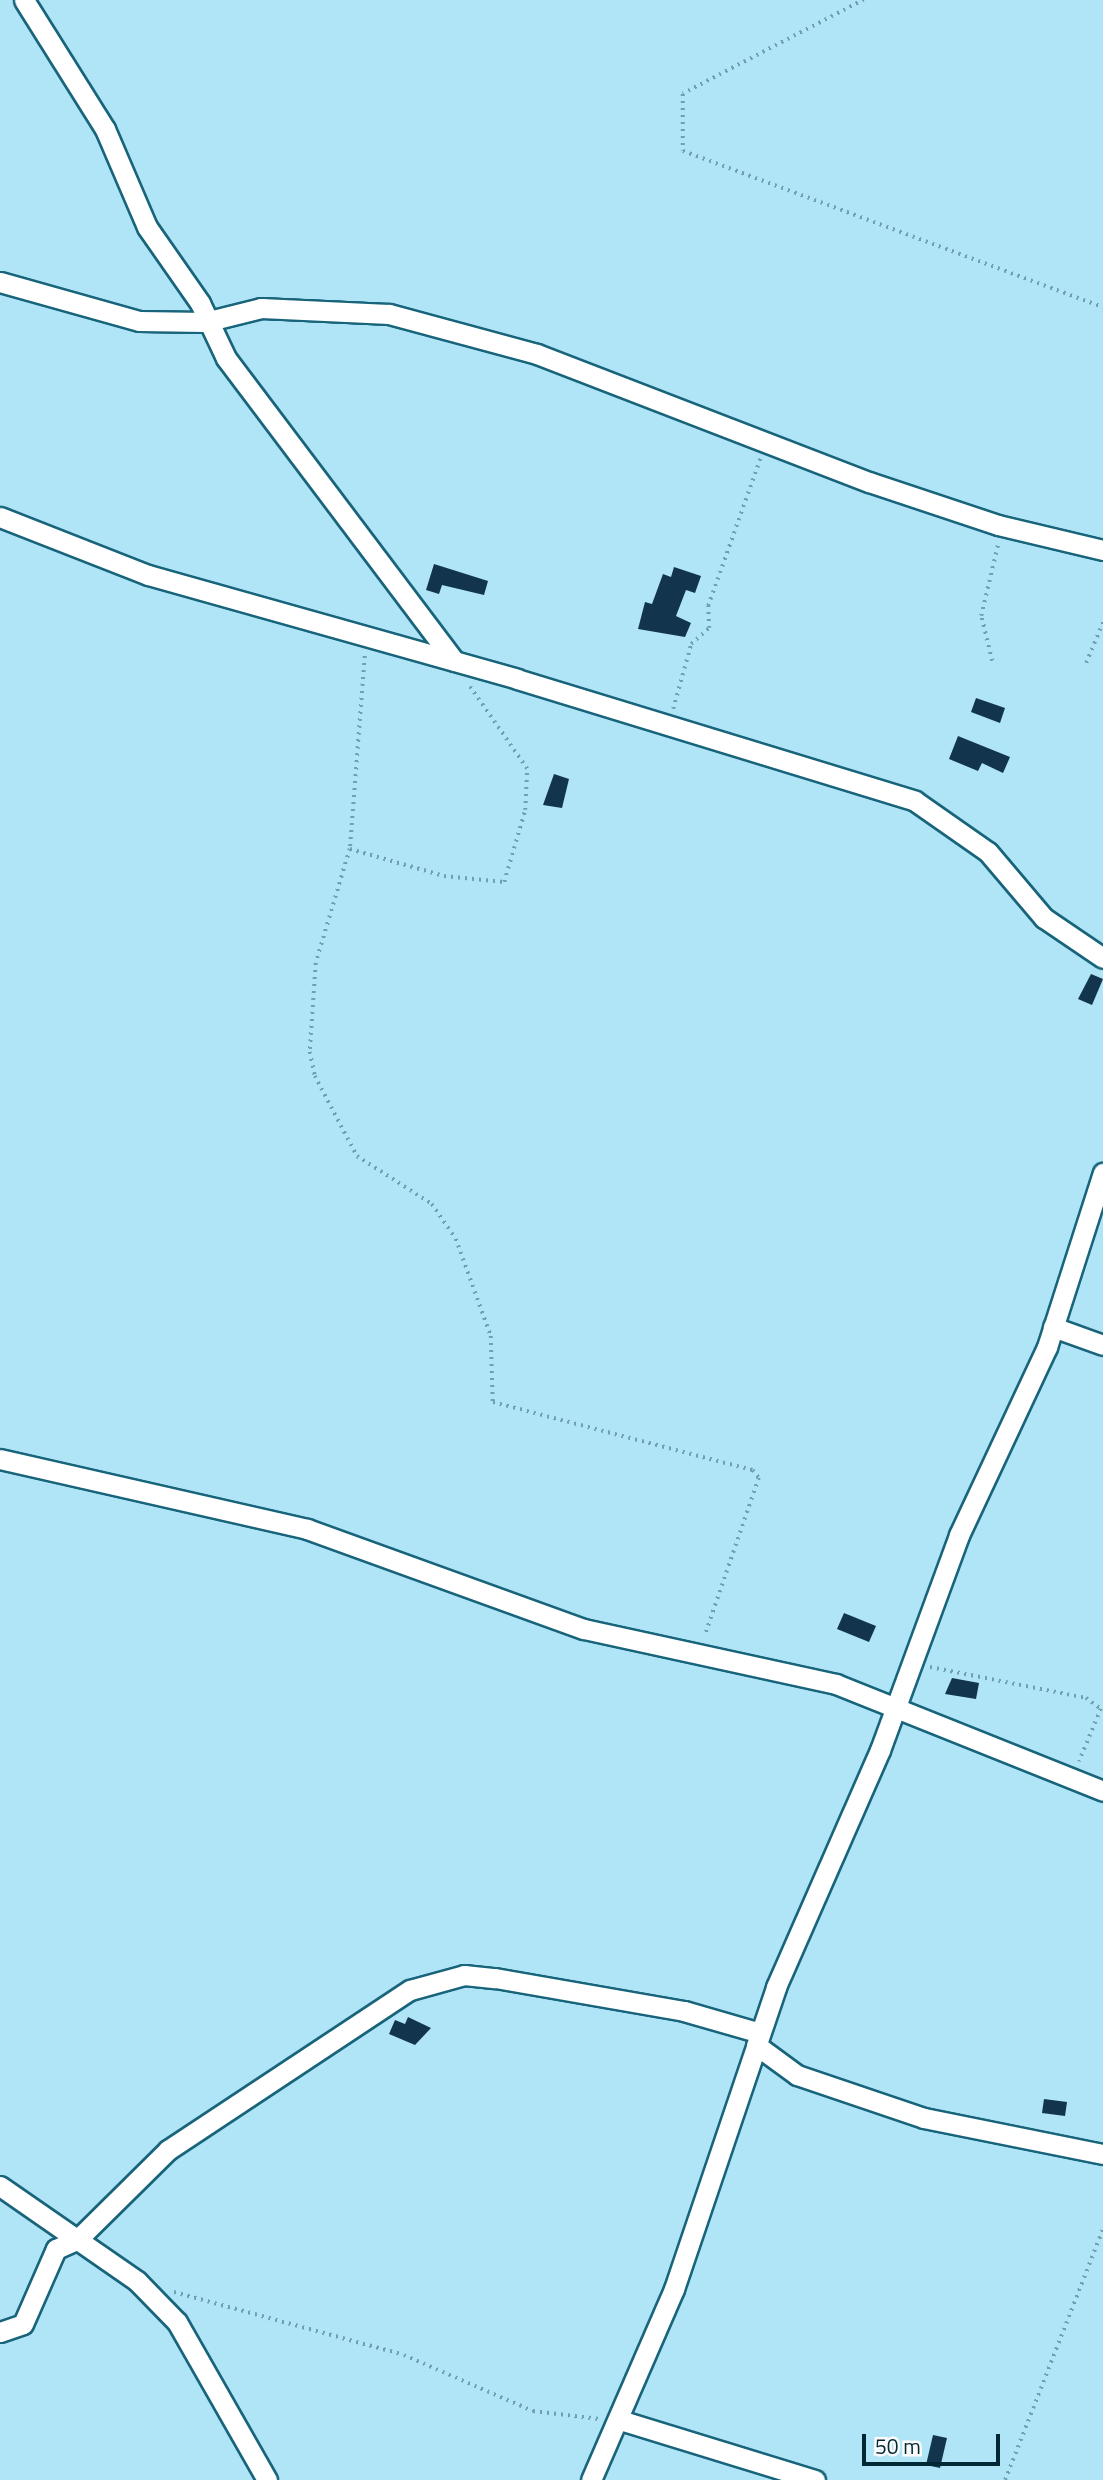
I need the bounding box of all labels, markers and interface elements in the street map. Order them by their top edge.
scale bar [865,2420,1003,2464]
text: 50 m [875,2430,921,2462]

